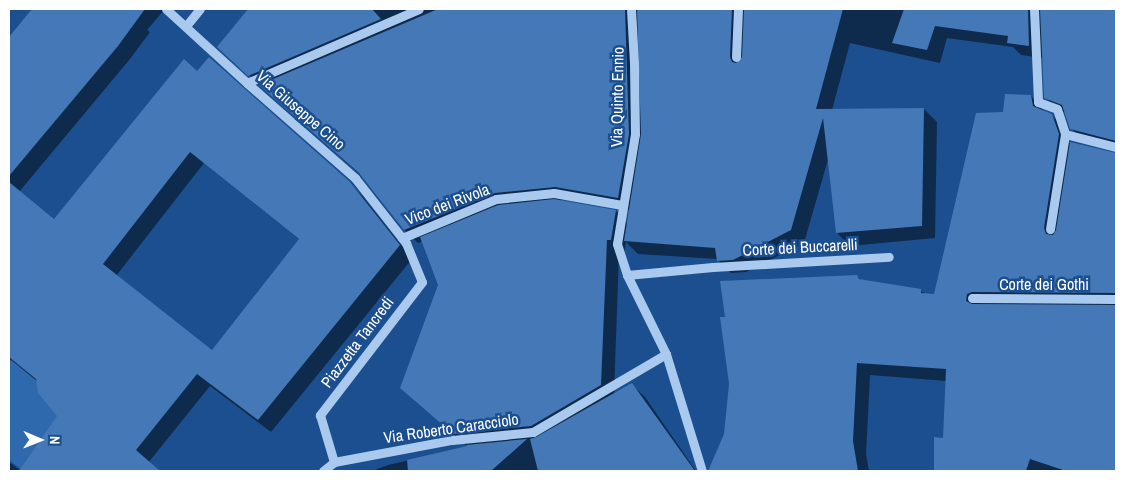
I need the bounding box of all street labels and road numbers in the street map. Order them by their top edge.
street label: Via Quinto Ennio [607,47,627,147]
street label: Via Giuseppe Cino [253,66,349,154]
street label: Vico dei Rivola [402,179,492,229]
street label: Corte dei Buccarelli [742,234,858,260]
street label: Corte dei Gothi [999,274,1089,294]
street label: Piazzetta Tancredi [317,293,397,391]
street label: Via Roberto Caracciolo [382,409,520,447]

